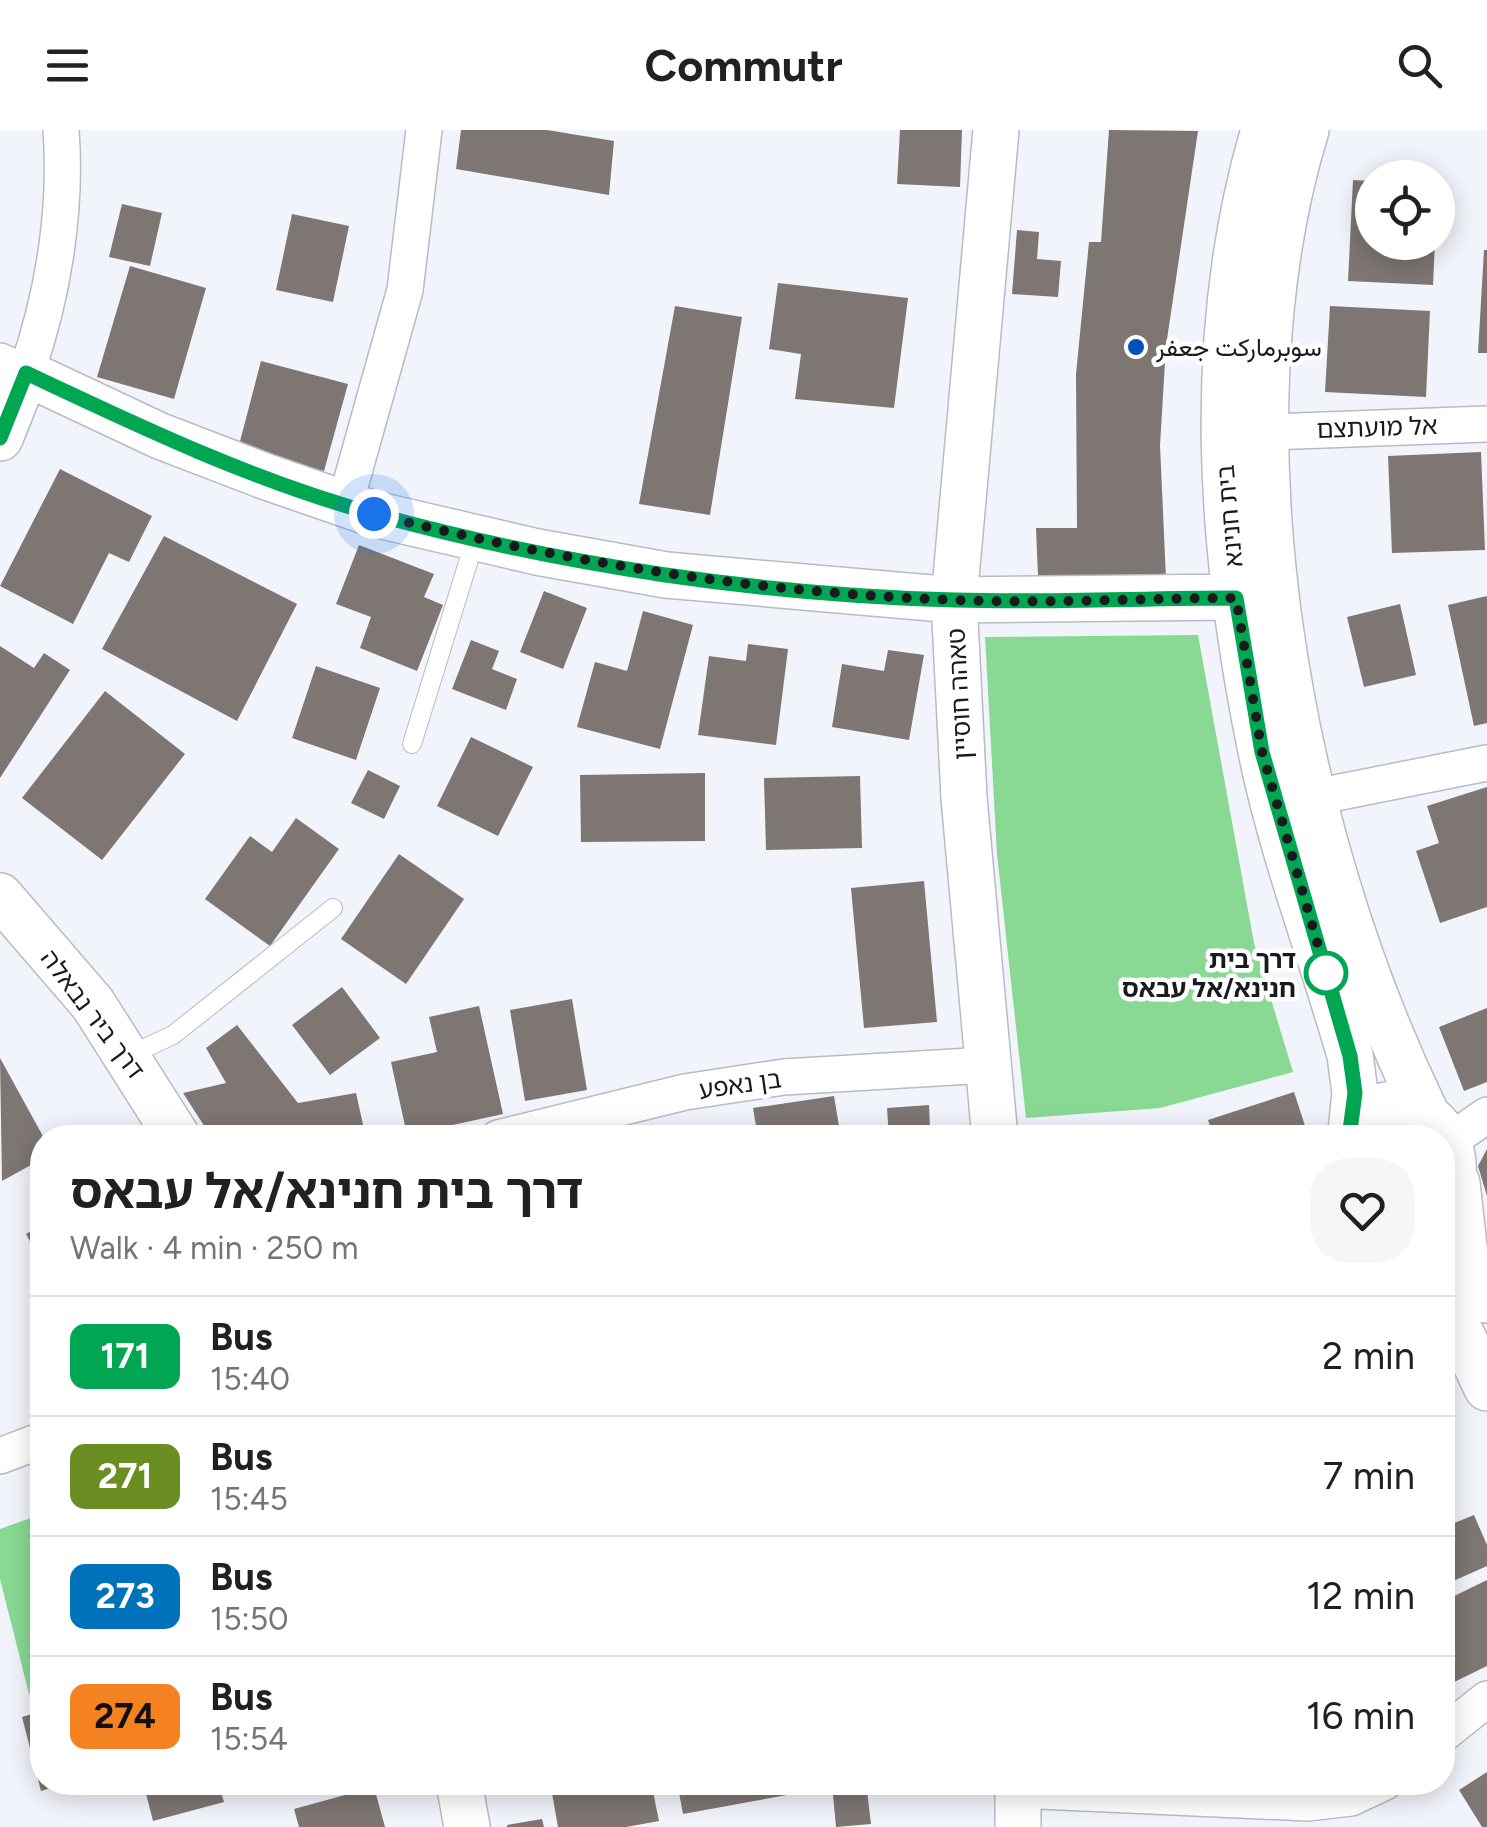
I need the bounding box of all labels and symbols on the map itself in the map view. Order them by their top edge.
place label: سوبرماركت جعفر [1155,332,1322,363]
marker: سوبرماركت جعفر [1125,336,1147,358]
street label: אל מועתצם [1316,410,1438,444]
street label: בית חנינא [1210,463,1248,569]
your location [349,489,399,539]
street label: טאהה חוסיין [941,627,977,761]
street label: דרך ביר נבאלה [35,944,151,1084]
place label: דרך בית חנינא/אל עבאס [1122,944,1296,1003]
marker: דרך בית חנינא/אל עבאס [1305,952,1347,994]
street label: בן נאפע [697,1063,783,1105]

